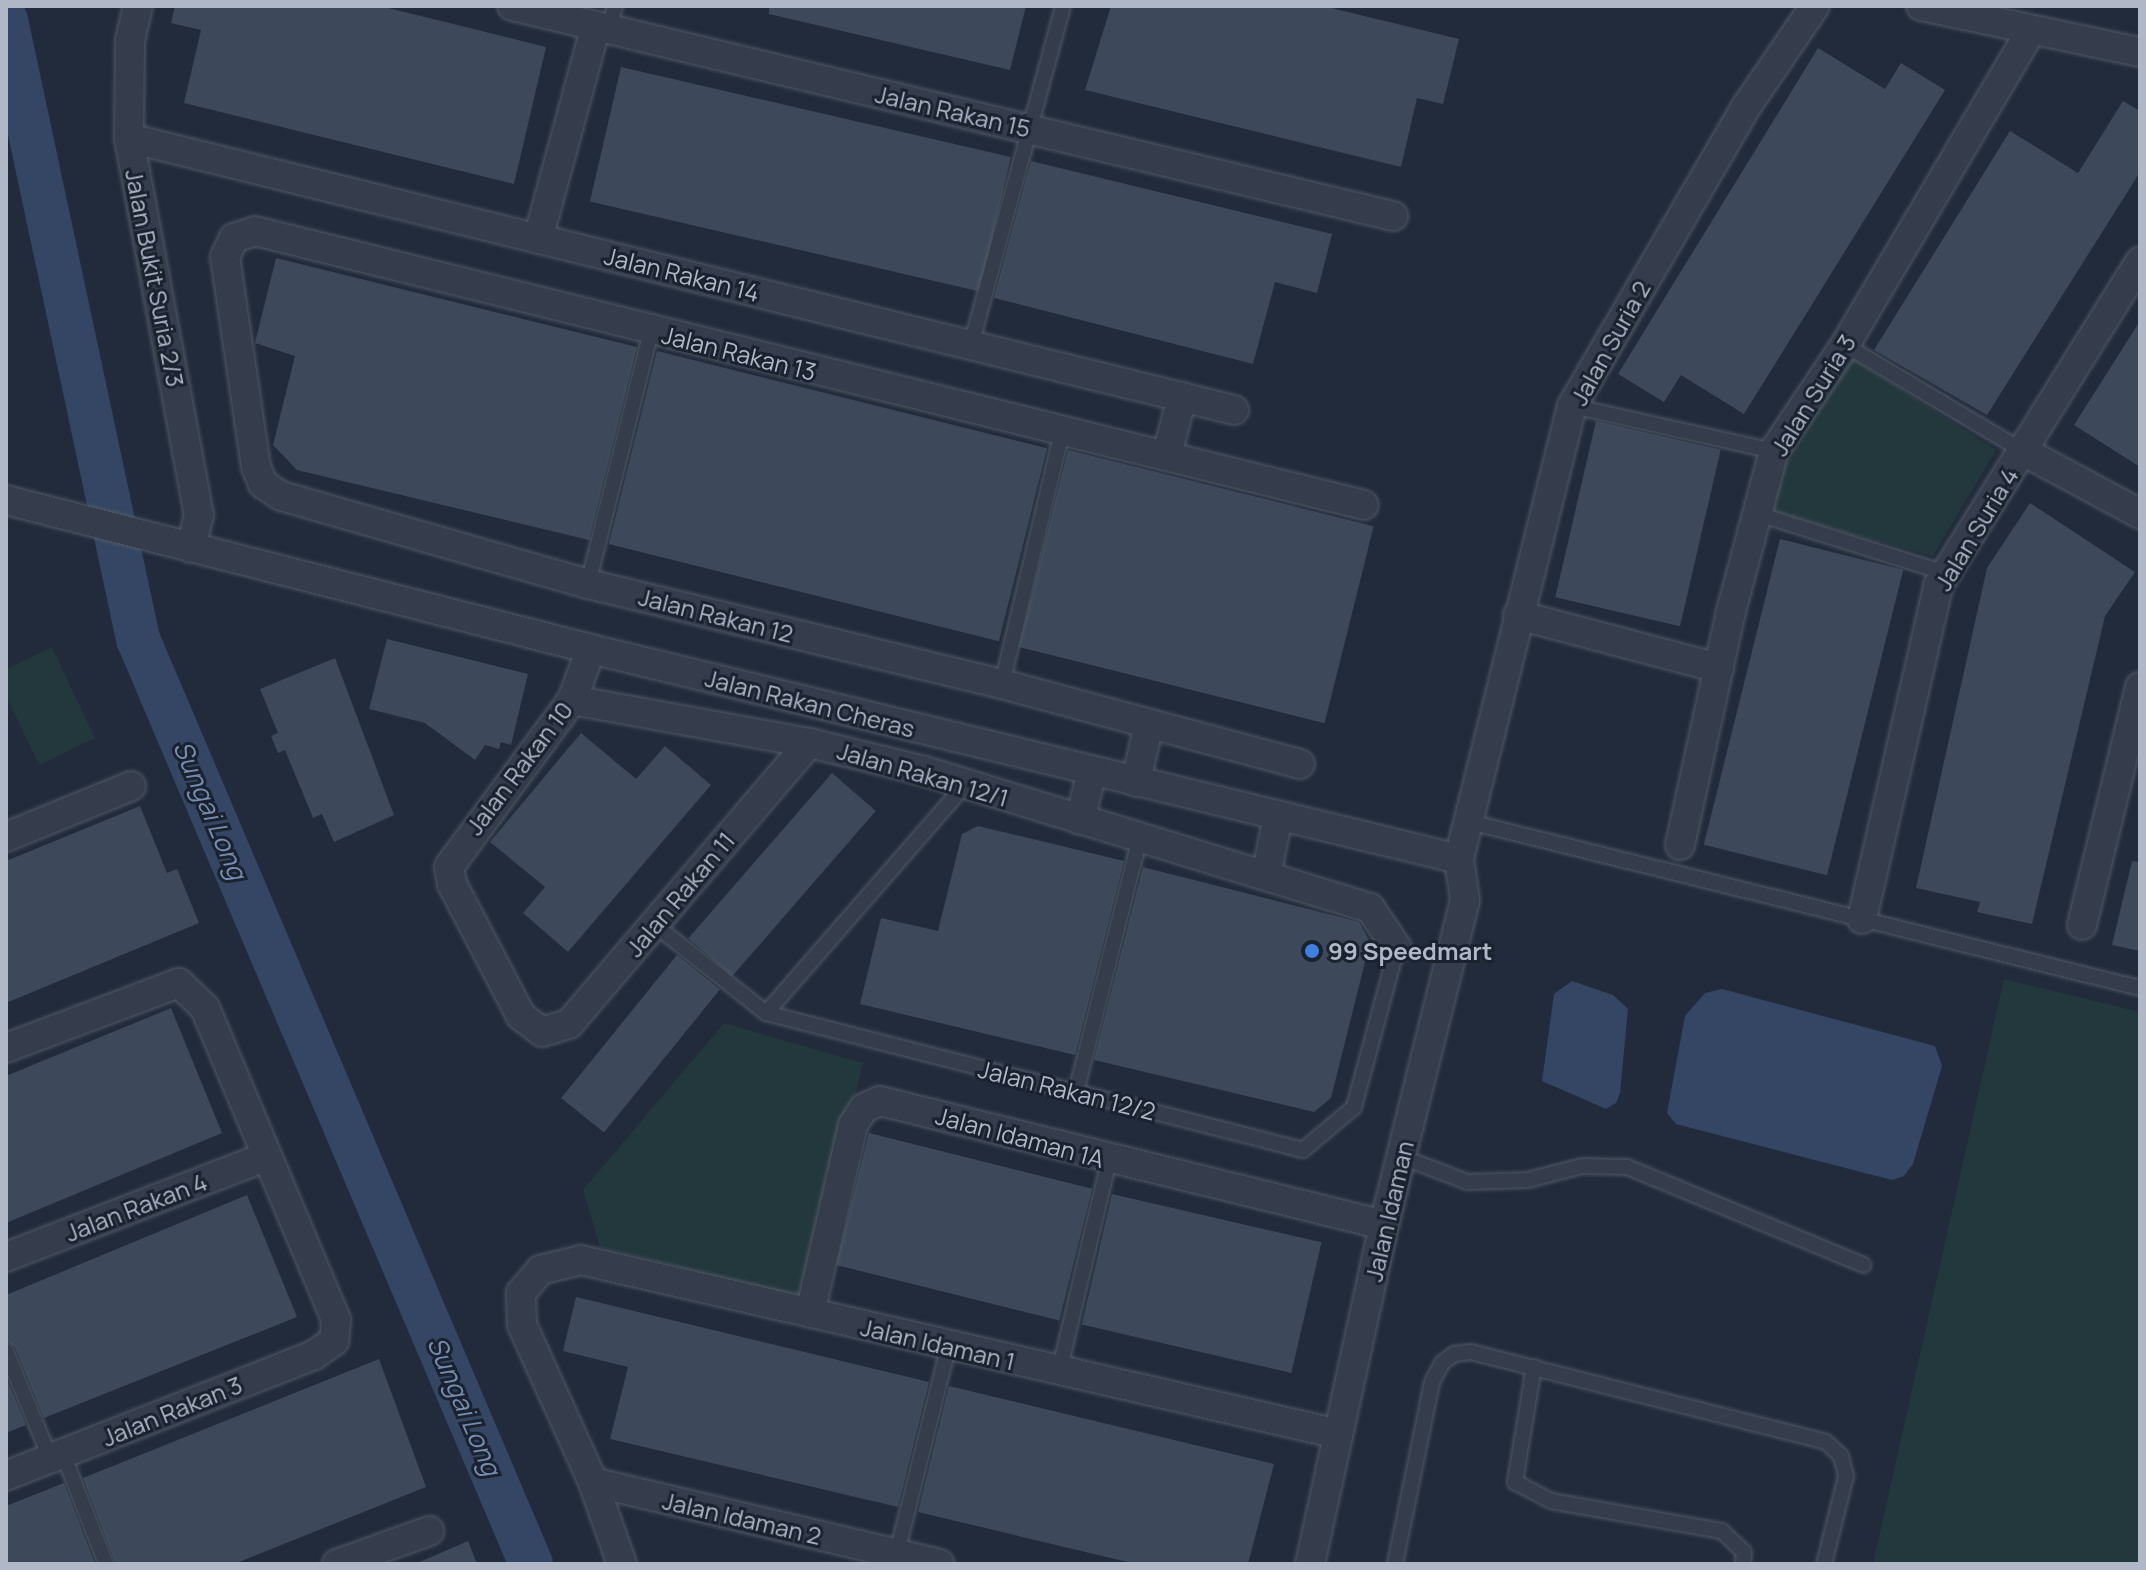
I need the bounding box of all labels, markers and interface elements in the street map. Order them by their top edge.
street label: Jalan Rakan 15 [873,79,1033,143]
street label: Jalan Bukit Suria 2/3 [120,167,190,389]
street label: Jalan Rakan 14 [602,241,762,307]
street label: Jalan Suria 2 [1564,276,1656,410]
street label: Jalan Rakan 13 [659,320,819,386]
street label: Jalan Suria 3 [1764,329,1862,461]
street label: Jalan Suria 4 [1928,462,2024,596]
street label: Jalan Rakan 12 [636,582,796,648]
street label: Jalan Rakan Cheras [702,663,918,743]
street label: Jalan Rakan 10 [460,696,578,840]
water label: Sungai Long [167,736,253,884]
street label: Jalan Rakan 12/1 [834,736,1012,812]
street label: Jalan Rakan 11 [619,826,741,962]
place label: 99 Speedmart [1328,937,1492,965]
marker: 99 Speedmart [1303,942,1321,960]
street label: Jalan Rakan 12/2 [976,1054,1158,1126]
street label: Jalan Idaman 1A [933,1101,1107,1173]
street label: Jalan Idaman [1359,1138,1419,1284]
street label: Jalan Rakan 4 [61,1167,211,1247]
street label: Jalan Idaman 1 [858,1312,1018,1376]
water label: Sungai Long [421,1332,507,1480]
street label: Jalan Rakan 3 [98,1370,246,1452]
street label: Jalan Idaman 2 [660,1486,824,1550]

